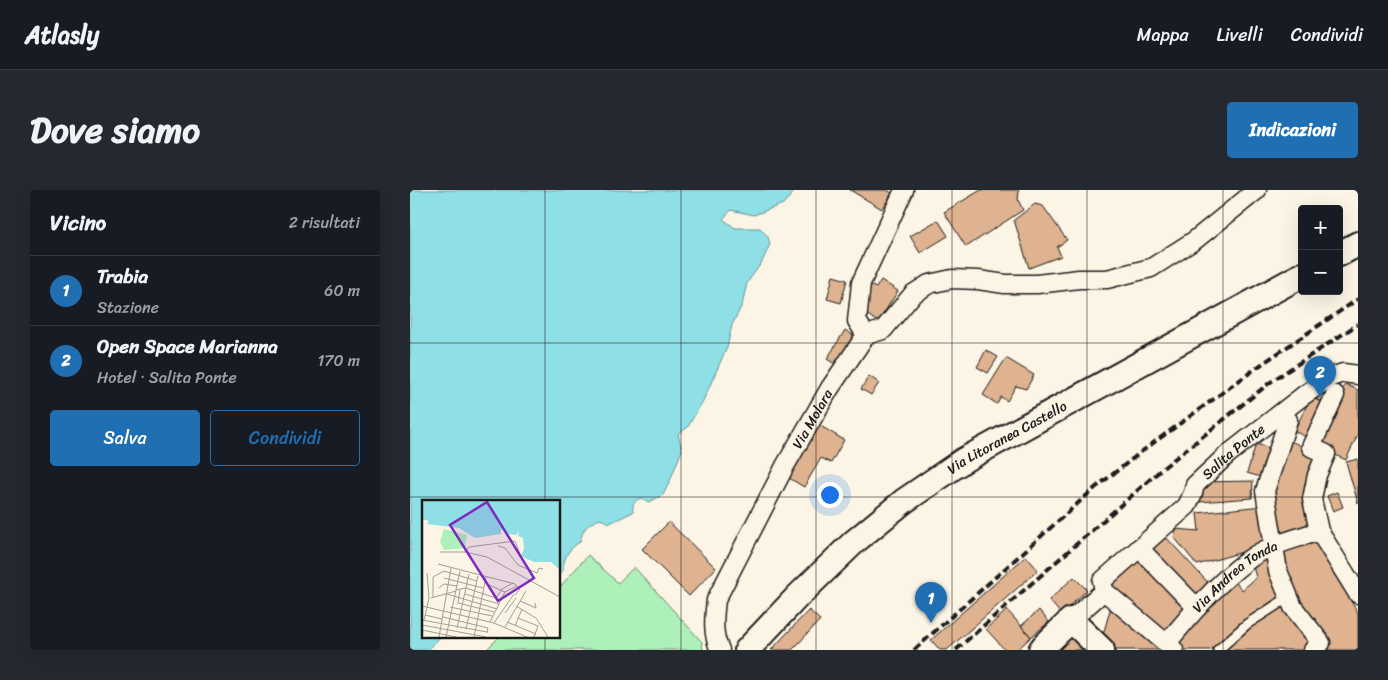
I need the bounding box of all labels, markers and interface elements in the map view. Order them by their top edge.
text: Atlasly [25,14,99,56]
text: Mappa [1137,19,1189,51]
text: Livelli [1217,19,1263,51]
text: Condividi [1291,19,1363,51]
text: Dove siamo [30,99,200,161]
button: Indicazioni [1227,102,1358,158]
text: Vicino [50,204,106,242]
map controls [1298,205,1343,295]
button: + [1298,205,1343,250]
text: 2 risultati [289,208,360,237]
button: − [1298,250,1343,295]
text: Trabia [97,260,148,293]
text: 1 [63,276,69,305]
text: 60 m [324,276,360,305]
text: Stazione [97,293,159,322]
text: Open Space Marianna [97,330,278,363]
text: 2 [61,346,71,375]
text: 170 m [317,346,360,375]
pin: 2 [1304,356,1336,397]
text: Hotel · Salita Ponte [97,363,237,392]
street label: Via Molara [785,383,840,454]
street label: Via Litoranea Castello [942,393,1072,481]
button: Salva [50,410,200,466]
button: Condividi [210,410,360,466]
street label: Salita Ponte [1196,417,1271,486]
your location [817,482,843,508]
inset map [422,500,560,638]
street label: Via Andrea Tonda [1186,533,1281,619]
pin: 1 [915,582,947,623]

